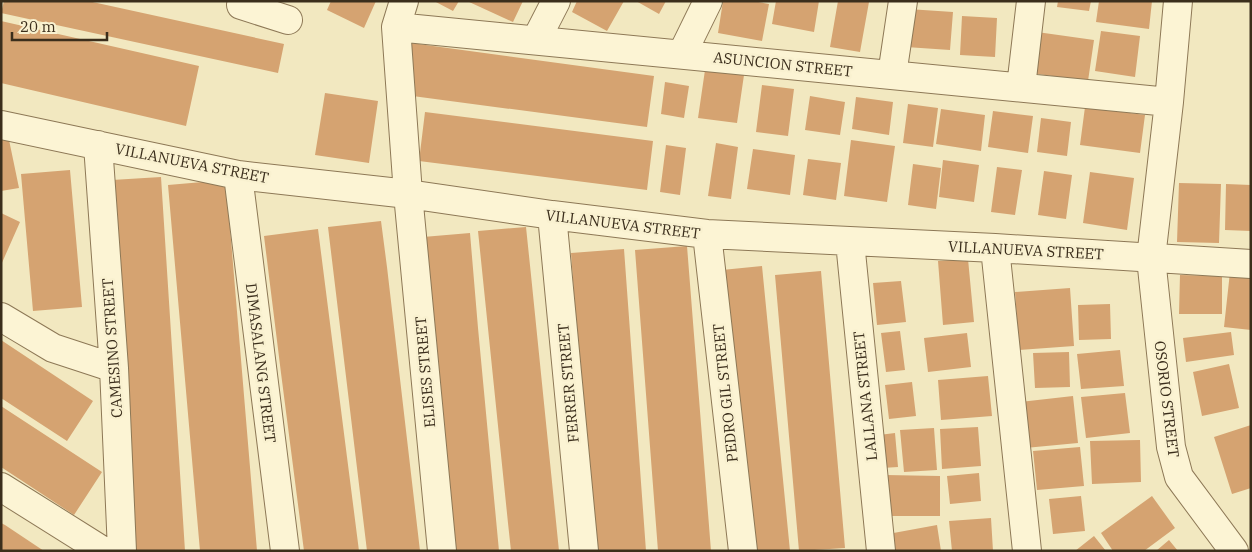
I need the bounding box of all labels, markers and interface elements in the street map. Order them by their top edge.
scale bar [12,10,108,42]
text: 20 m [20,17,56,36]
street label: ASUNCION STREET [712,47,854,81]
street label: VILLANUEVA STREET [114,139,271,187]
street label: VILLANUEVA STREET [544,205,702,243]
street label: VILLANUEVA STREET [948,236,1105,264]
street label: CAMESINO STREET [98,277,126,418]
street label: DIMASALANG STREET [242,282,280,444]
street label: ELISES STREET [411,315,439,429]
street label: FERRER STREET [553,322,583,444]
street label: PEDRO GIL STREET [708,322,742,463]
street label: LALLANA STREET [849,330,881,462]
street label: OSORIO STREET [1150,340,1184,459]

